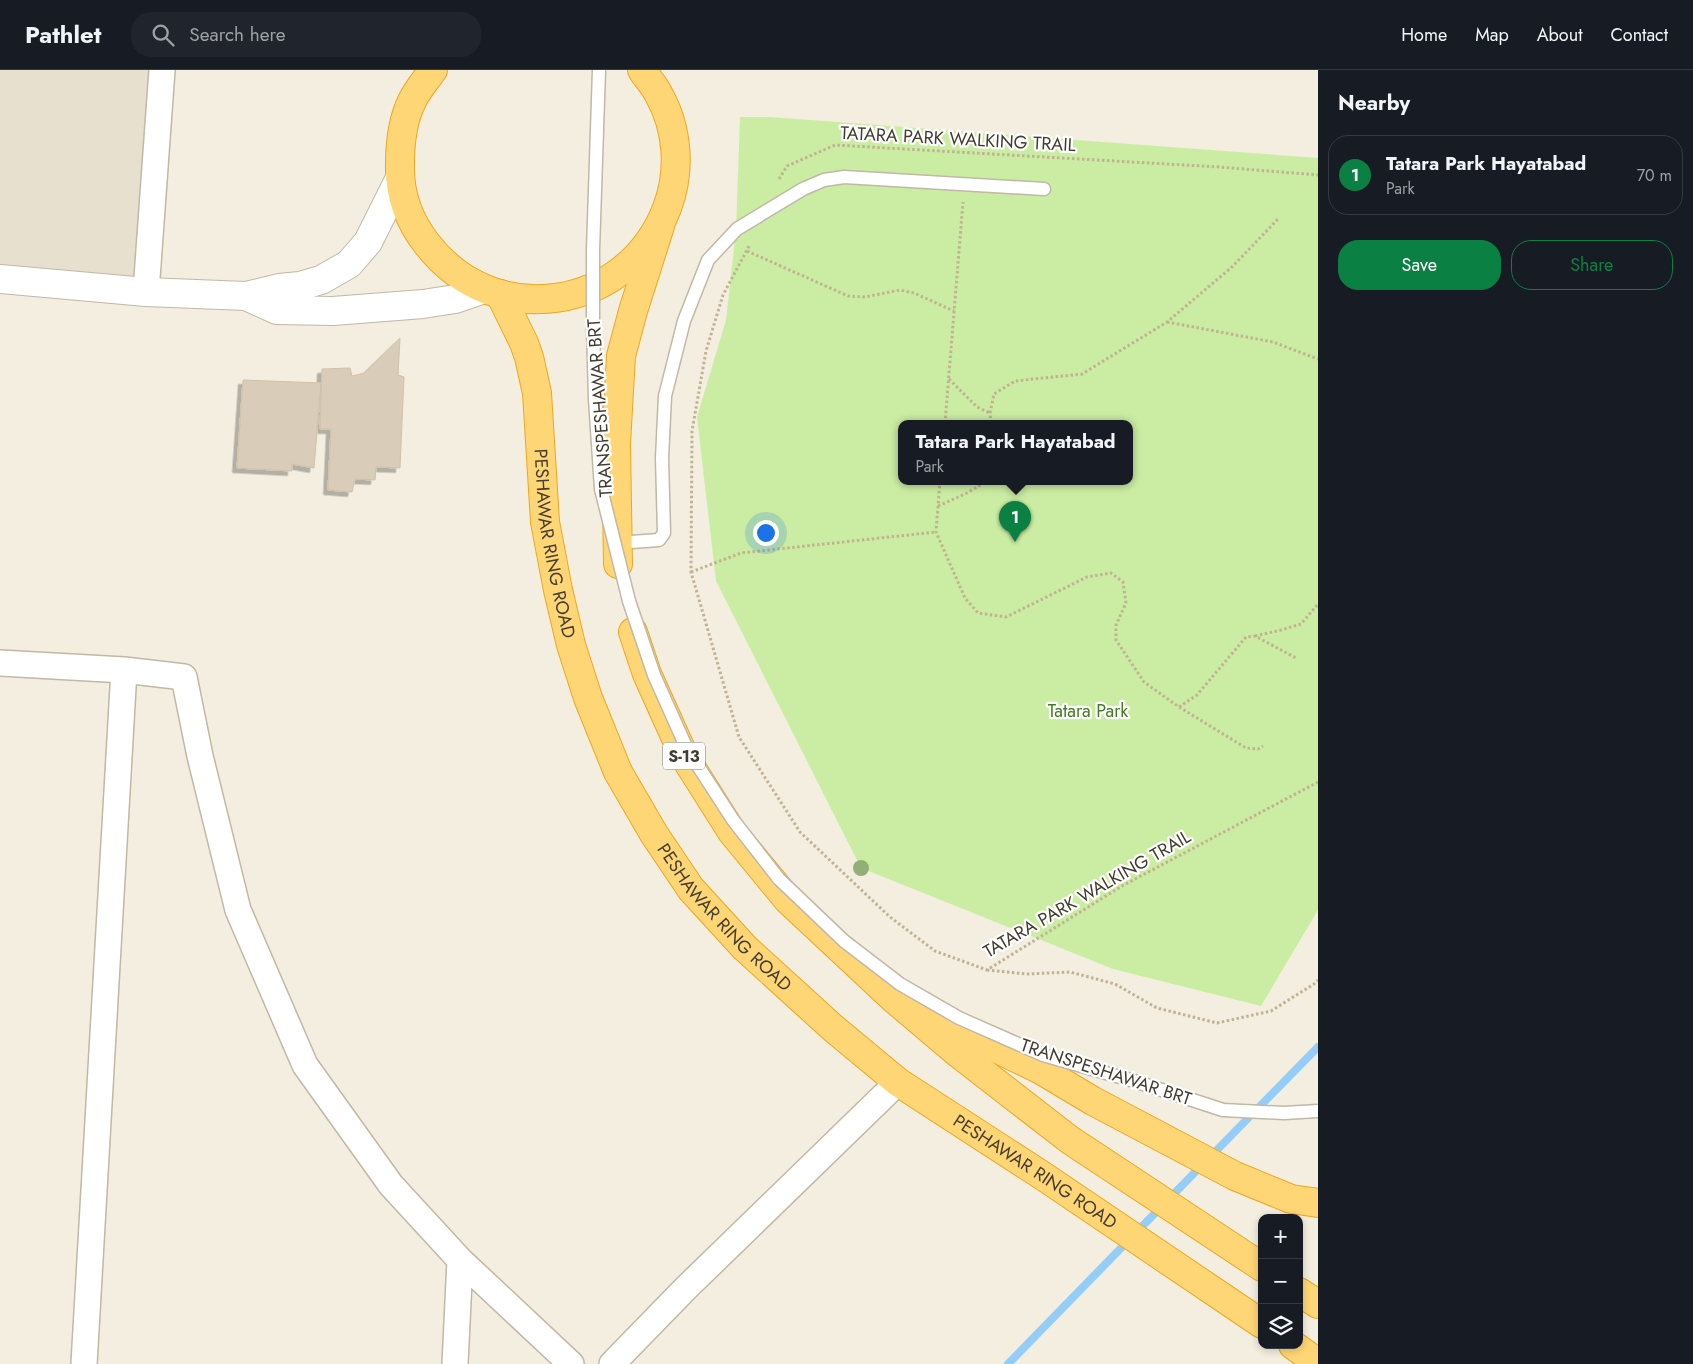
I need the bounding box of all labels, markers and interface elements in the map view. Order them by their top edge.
search box [131,12,481,57]
text: Pathlet [25,17,101,52]
icon: search [149,21,177,49]
text: Search here [189,21,285,48]
text: Home [1401,22,1447,48]
text: Map [1475,22,1509,48]
text: About [1537,22,1582,48]
text: Contact [1610,22,1668,48]
text: Nearby [1338,88,1410,118]
street label: TATARA PARK WALKING TRAIL [840,120,1076,158]
text: Tatara Park Hayatabad [1386,150,1586,177]
text: 1 [1351,164,1359,187]
text: 70 m [1637,164,1672,187]
text: Park [1386,177,1415,200]
button: Save [1338,240,1501,290]
button: Share [1511,240,1673,290]
street label: TRANSPESHAWAR BRT [581,317,619,498]
popup [898,420,1133,485]
text: Tatara Park Hayatabad [915,428,1116,455]
street label: PESHAWAR RING ROAD [527,448,582,641]
text: Park [915,455,944,478]
pin: 1 [999,501,1031,542]
your location [753,520,779,546]
park label: Tatara Park [1048,698,1128,724]
road number: S-13 [663,742,705,769]
street label: TATARA PARK WALKING TRAIL [978,824,1196,964]
street label: PESHAWAR RING ROAD [651,838,797,997]
street label: TRANSPESHAWAR BRT [1017,1032,1196,1112]
street label: PESHAWAR RING ROAD [948,1108,1122,1235]
map controls [1258,1214,1303,1349]
button: + [1258,1214,1303,1259]
button: − [1258,1259,1303,1304]
button: layers [1258,1304,1303,1349]

